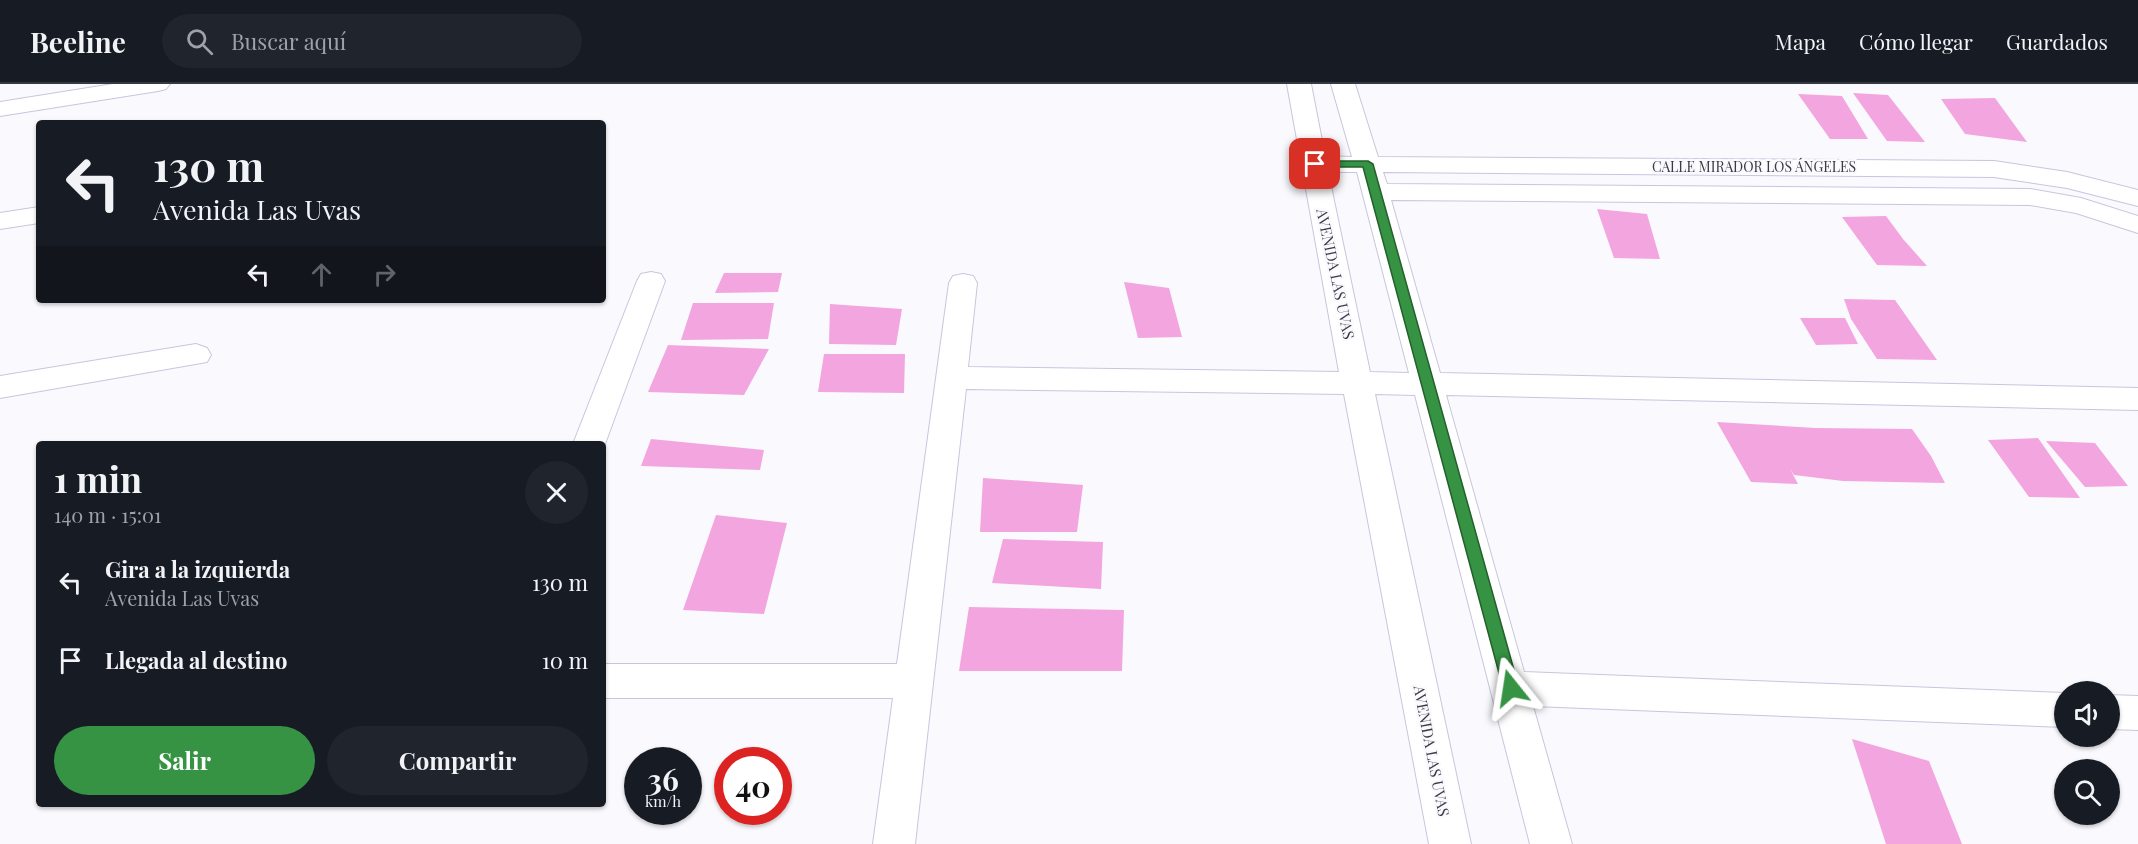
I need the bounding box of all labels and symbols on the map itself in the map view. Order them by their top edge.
pin [1289,138,1340,189]
street label: CALLE MIRADOR LOS ÁNGELES [1652,157,1856,176]
street label: AVENIDA LAS UVAS [1312,206,1360,341]
position arrow [1479,656,1543,720]
street label: AVENIDA LAS UVAS [1409,683,1454,818]
speed limit sign: 40 [714,747,792,825]

